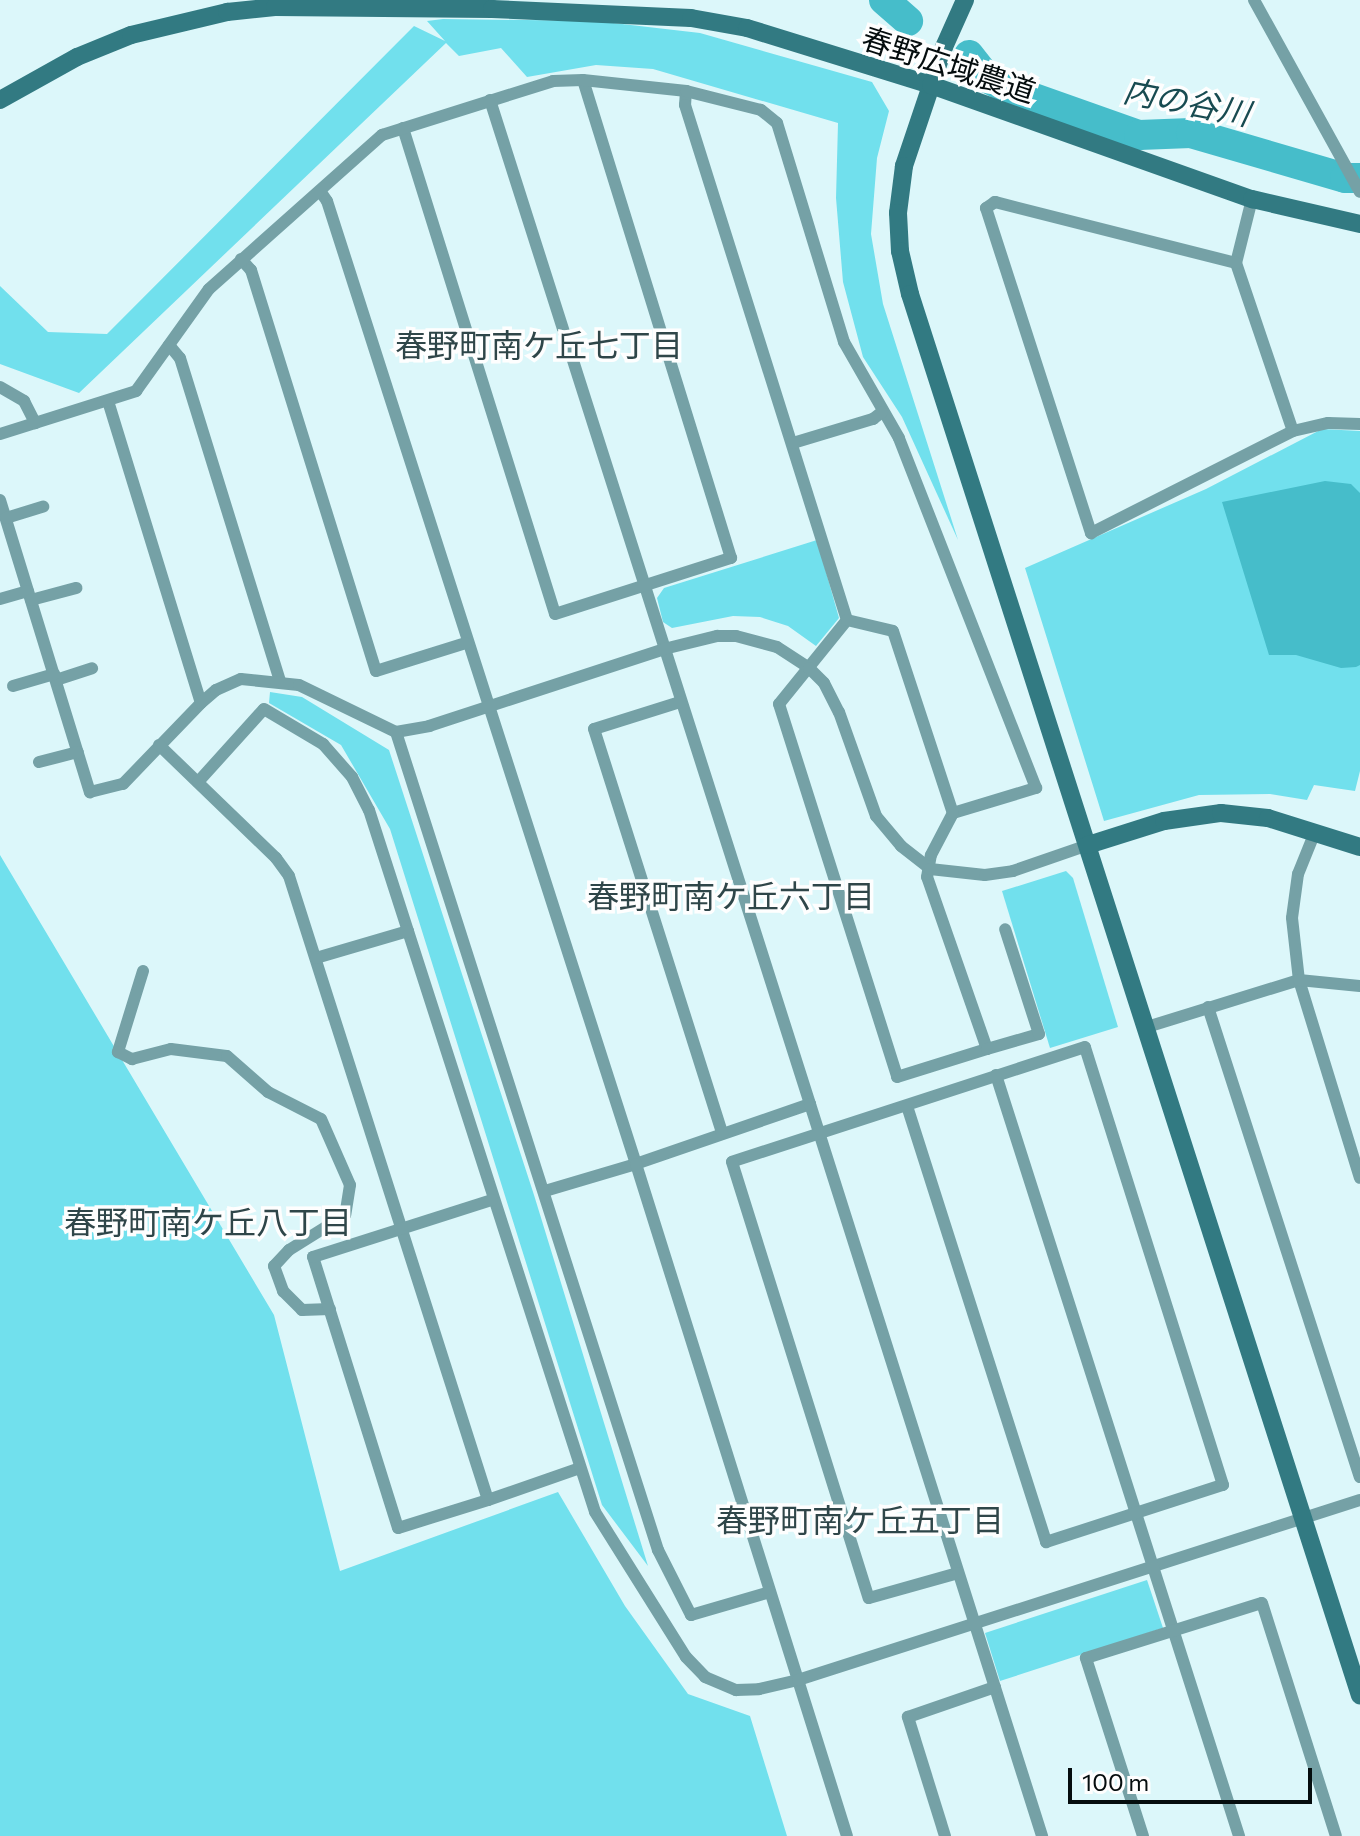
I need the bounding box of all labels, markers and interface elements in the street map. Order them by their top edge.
street label: 春野広域農道 [858,19,1040,109]
water label: 内の谷川 [1121,70,1253,132]
district label: 春野町南ケ丘七丁目 [395,325,683,363]
district label: 春野町南ケ丘六丁目 [587,876,875,914]
district label: 春野町南ケ丘八丁目 [64,1202,352,1240]
district label: 春野町南ケ丘五丁目 [716,1500,1004,1538]
scale bar [1072,1752,1316,1802]
text: 100 m [1082,1767,1149,1796]

